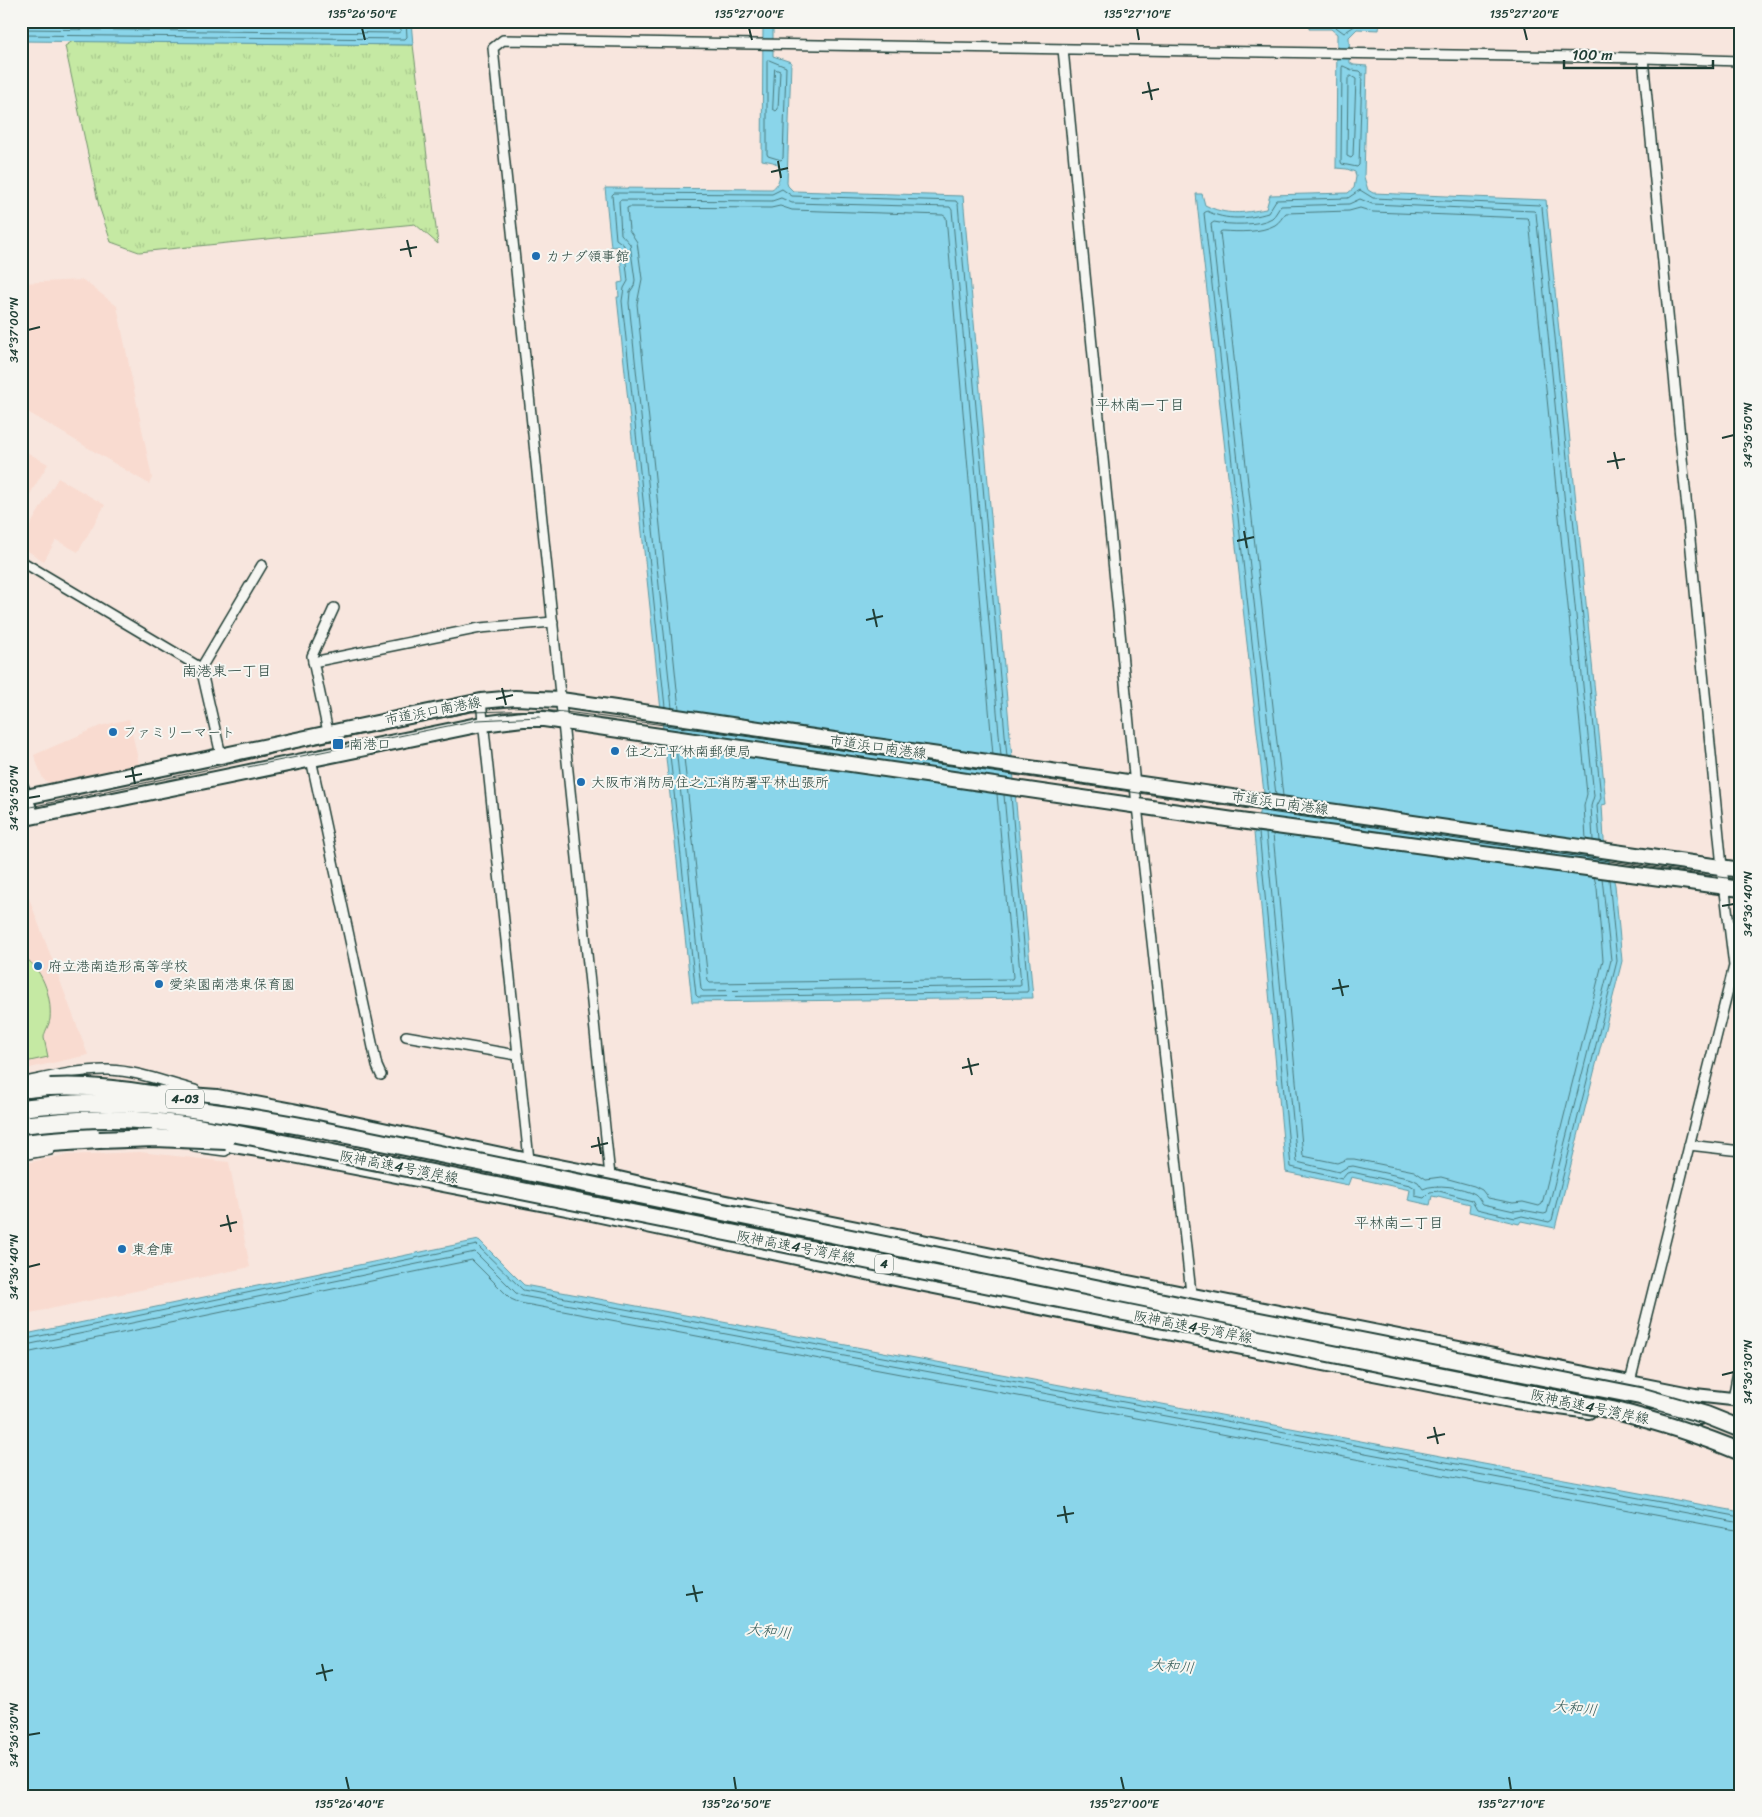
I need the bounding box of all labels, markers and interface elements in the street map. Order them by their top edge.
text: 135°26'50"E [328,3,398,25]
text: 135°27'00"E [714,3,785,25]
text: 135°27'10"E [1104,3,1172,25]
text: 135°27'20"E [1490,3,1560,25]
scale bar [1564,38,1713,70]
text: 100 m [1572,42,1613,68]
place label: カナダ領事館 [546,244,629,269]
marker: カナダ領事館 [530,250,542,262]
text: 34°37'00"N [3,297,25,363]
district label: 平林南一丁目 [1095,392,1185,418]
text: 34°36'50"N [1737,402,1759,468]
district label: 南港東一丁目 [182,658,272,684]
street label: 市道浜口南港線 [383,689,483,733]
place label: ファミリーマート [123,720,235,745]
marker: ファミリーマート [107,726,119,738]
street label: 市道浜口南港線 [828,728,928,766]
place label: 南港口 [349,732,391,757]
marker: 南港口 [331,737,345,751]
place label: 住之江平林南郵便局 [625,739,751,764]
marker: 住之江平林南郵便局 [609,745,621,757]
text: 34°36'50"N [3,765,25,831]
place label: 大阪市消防局住之江消防署平林出張所 [591,770,829,795]
marker: 大阪市消防局住之江消防署平林出張所 [575,776,587,788]
street label: 市道浜口南港線 [1230,784,1330,822]
text: 34°36'40"N [1737,871,1759,937]
place label: 府立港南造形高等学校 [48,954,188,979]
marker: 府立港南造形高等学校 [32,960,44,972]
place label: 愛染園南港東保育園 [169,972,295,997]
marker: 愛染園南港東保育園 [153,978,165,990]
road number: 4-03 [166,1090,204,1108]
street label: 阪神高速4号湾岸線 [337,1143,461,1191]
district label: 平林南二丁目 [1354,1210,1444,1236]
street label: 阪神高速4号湾岸線 [734,1223,858,1271]
text: 34°36'40"N [3,1234,25,1300]
place label: 東倉庫 [132,1237,174,1262]
marker: 東倉庫 [116,1243,128,1255]
road number: 4 [875,1254,893,1274]
street label: 阪神高速4号湾岸線 [1131,1303,1255,1351]
text: 34°36'30"N [1737,1339,1759,1404]
street label: 阪神高速4号湾岸線 [1528,1382,1652,1432]
water label: 大和川 [745,1616,793,1646]
water label: 大和川 [1148,1651,1196,1681]
water label: 大和川 [1551,1693,1599,1723]
text: 34°36'30"N [3,1702,25,1767]
text: 135°26'40"E [314,1793,385,1815]
text: 135°26'50"E [702,1793,772,1815]
text: 135°27'00"E [1089,1793,1160,1815]
text: 135°27'10"E [1478,1793,1546,1815]

